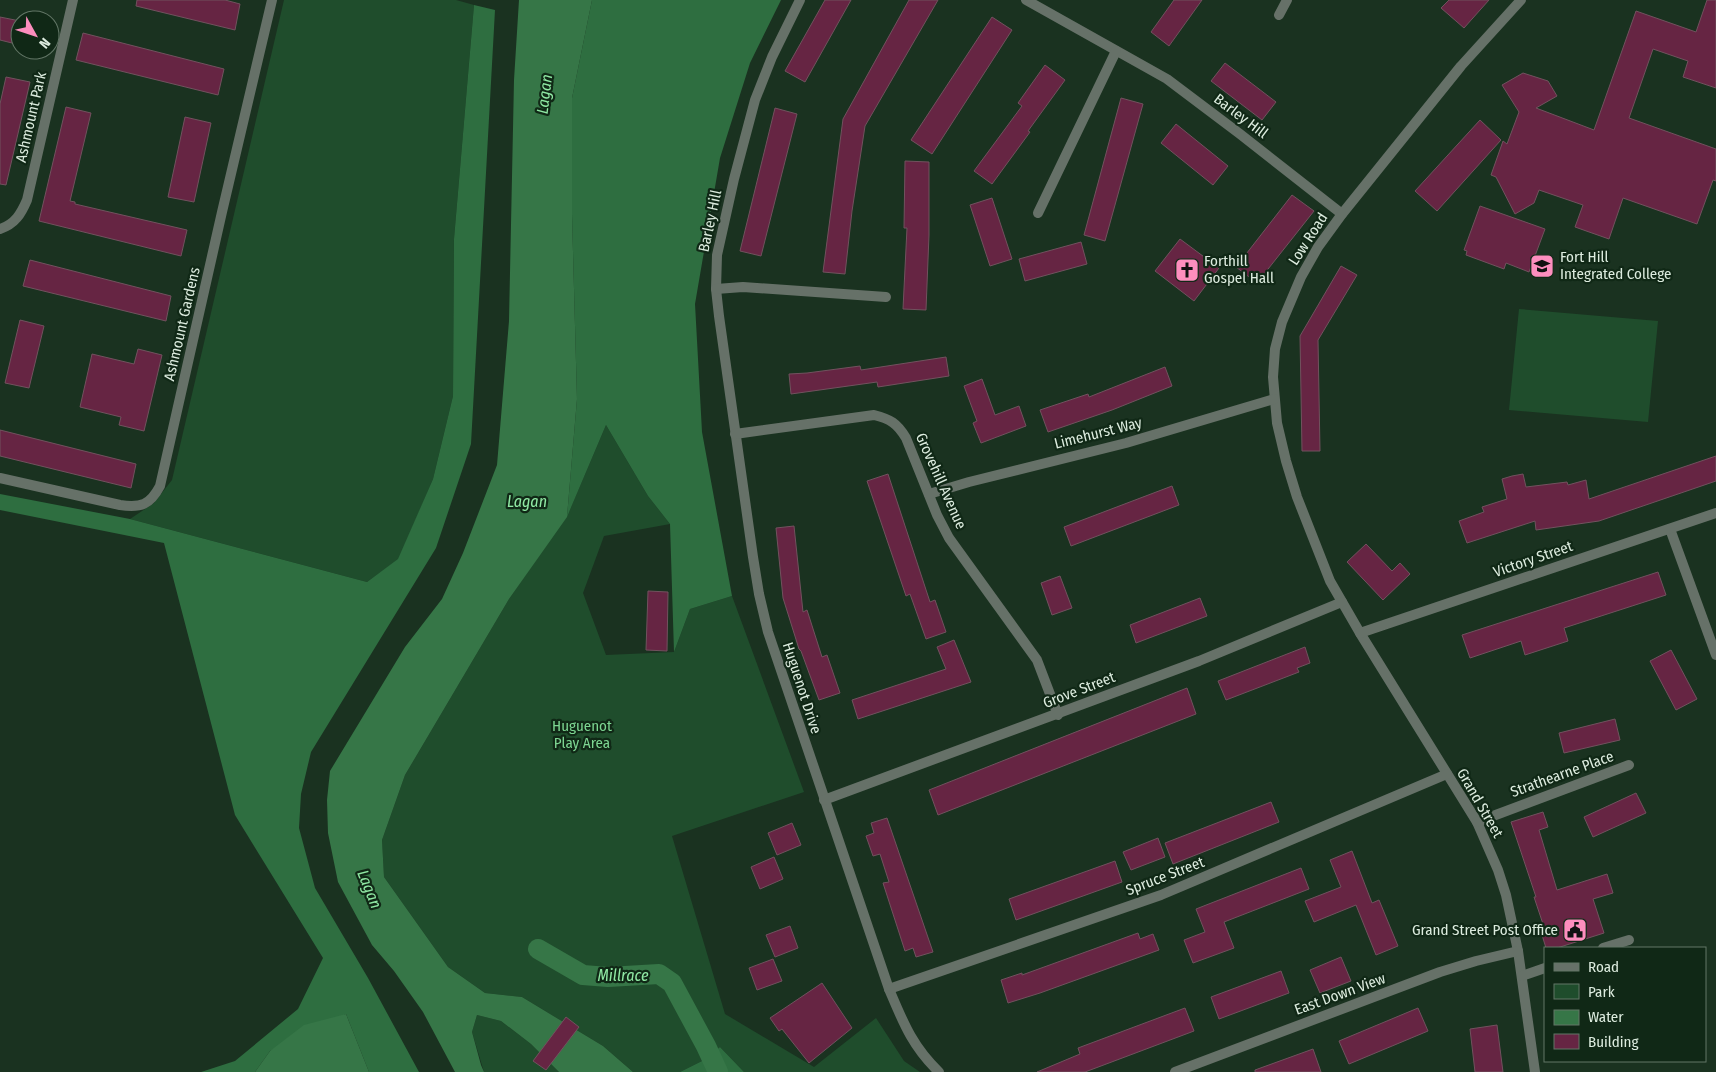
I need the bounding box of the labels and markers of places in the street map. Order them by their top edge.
place label: Fort Hill Integrated College [1560,248,1671,283]
place label: Forthill Gospel Hall [1204,252,1274,287]
school or university icon: Fort Hill Integrated College [1529,253,1555,279]
church icon: Forthill Gospel Hall [1174,257,1200,283]
public building icon: Grand Street Post Office [1562,917,1588,943]
place label: Grand Street Post Office [1412,921,1558,939]

